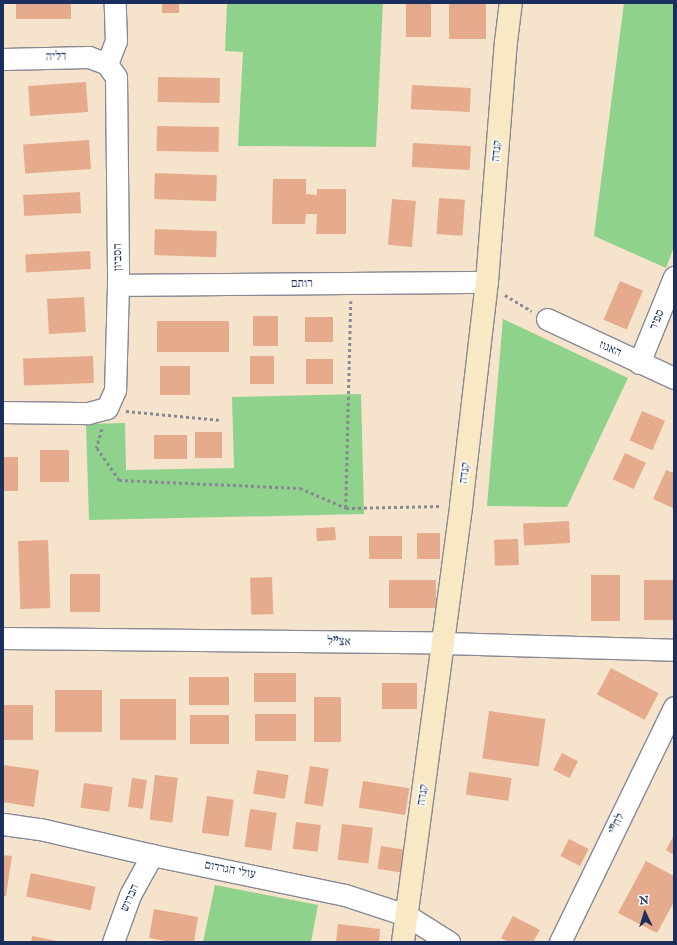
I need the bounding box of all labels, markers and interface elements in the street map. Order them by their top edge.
street label: דליה [45,49,67,65]
street label: קנדה [489,140,505,162]
street label: הסביון [111,243,125,271]
street label: רותם [291,277,313,291]
street label: ספיר [646,308,668,332]
street label: האגוז [596,338,624,360]
street label: קנדה [457,461,473,485]
street label: אצ"ל [327,635,351,649]
street label: קנדה [414,783,432,807]
street label: לח"י [606,811,628,837]
street label: עולי הגרדום [203,858,257,882]
street label: הברוש [118,882,142,914]
north arrow [625,893,665,933]
text: N [639,894,649,908]

